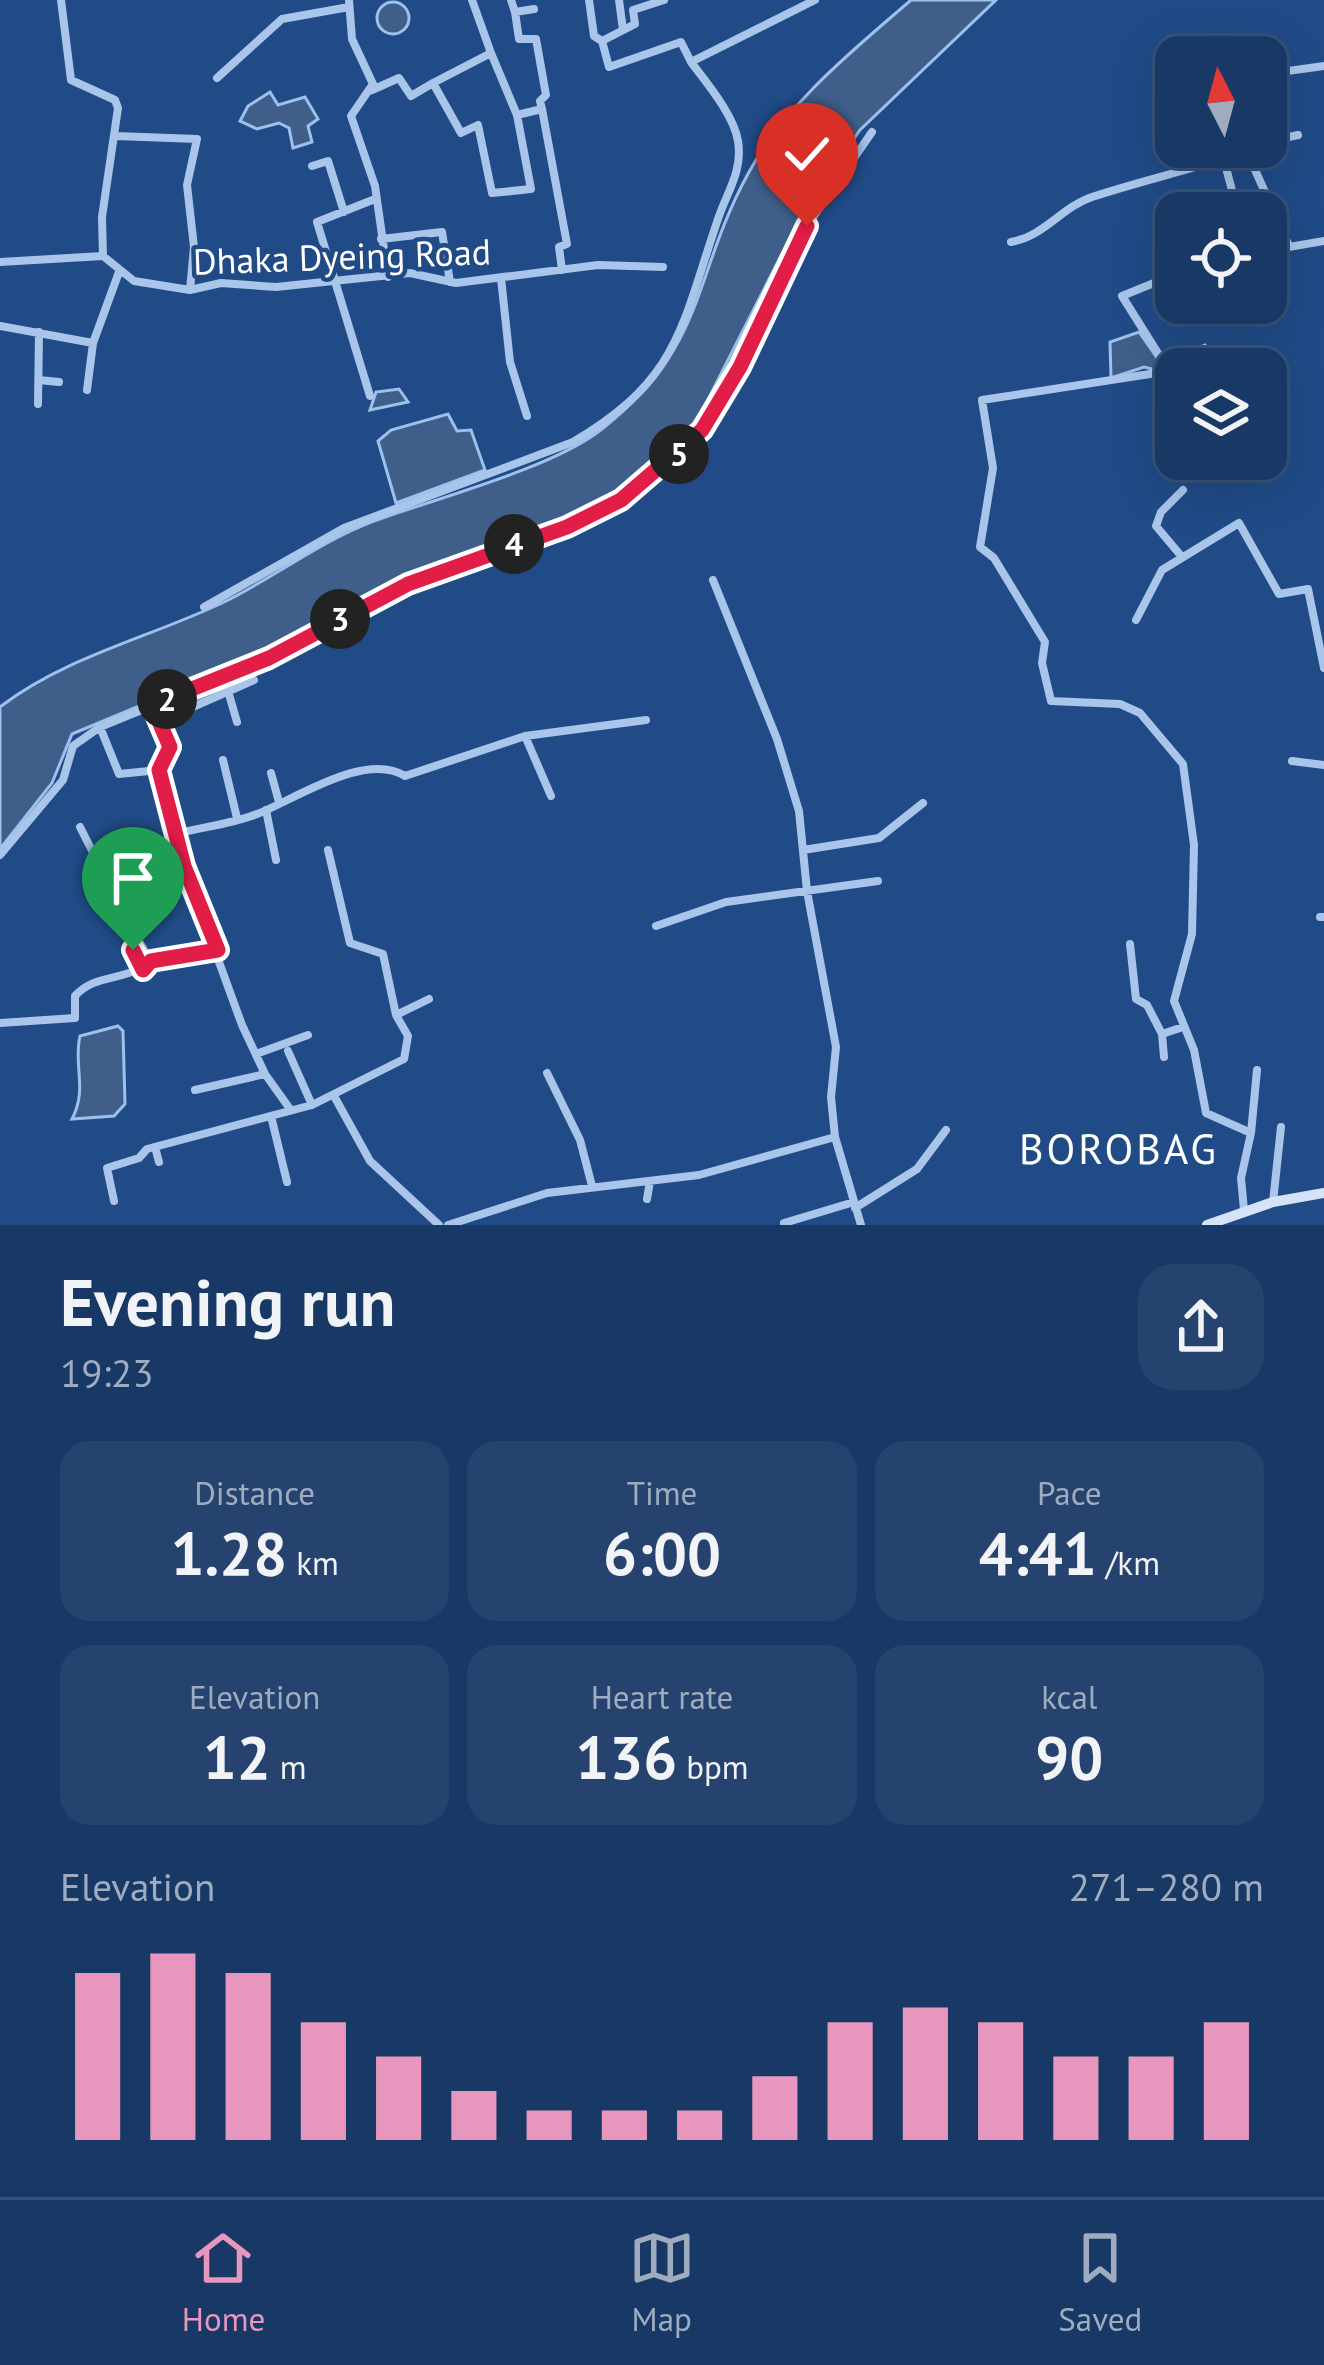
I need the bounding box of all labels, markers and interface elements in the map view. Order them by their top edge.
north arrow [1155,36,1287,168]
map controls [1155,36,1287,480]
pin [756,103,858,226]
icon: check [774,121,840,187]
button: locate [1155,192,1287,324]
street label: Dhaka Dyeing Road [192,227,492,285]
button: layers [1155,348,1287,480]
pin: 5 [649,424,709,484]
text: 5 [670,432,688,475]
pin: 4 [484,514,544,574]
text: 4 [505,522,523,565]
pin: 3 [310,589,370,649]
text: 3 [331,597,349,640]
pin: 2 [137,669,197,729]
text: 2 [158,677,176,720]
pin [82,827,184,950]
icon: arrive [100,845,166,911]
district label: BOROBAG [1019,1121,1219,1176]
text: Evening run [60,1259,395,1344]
button: share [1138,1264,1264,1390]
text: 19:23 [60,1347,154,1398]
text: Distance [194,1471,315,1514]
text: Time [627,1471,697,1514]
text: Pace [1037,1471,1102,1514]
text: 1.28 [171,1514,287,1592]
text: 6:00 [603,1514,721,1592]
text: 4:41 [979,1514,1097,1592]
text: km [287,1541,339,1584]
text: /km [1097,1541,1160,1584]
text: Elevation [189,1675,320,1718]
text: Heart rate [591,1675,733,1718]
text: kcal [1041,1675,1097,1718]
text: 12 [203,1718,271,1796]
text: 136 [575,1718,677,1796]
text: 90 [1035,1718,1103,1796]
text: m [271,1745,306,1788]
text: bpm [677,1745,749,1788]
text: Elevation [60,1861,215,1912]
text: 271–280 m [1069,1861,1264,1912]
tab: Home [182,2225,265,2340]
tab: Map [629,2225,695,2340]
tab: Saved [1058,2225,1142,2340]

